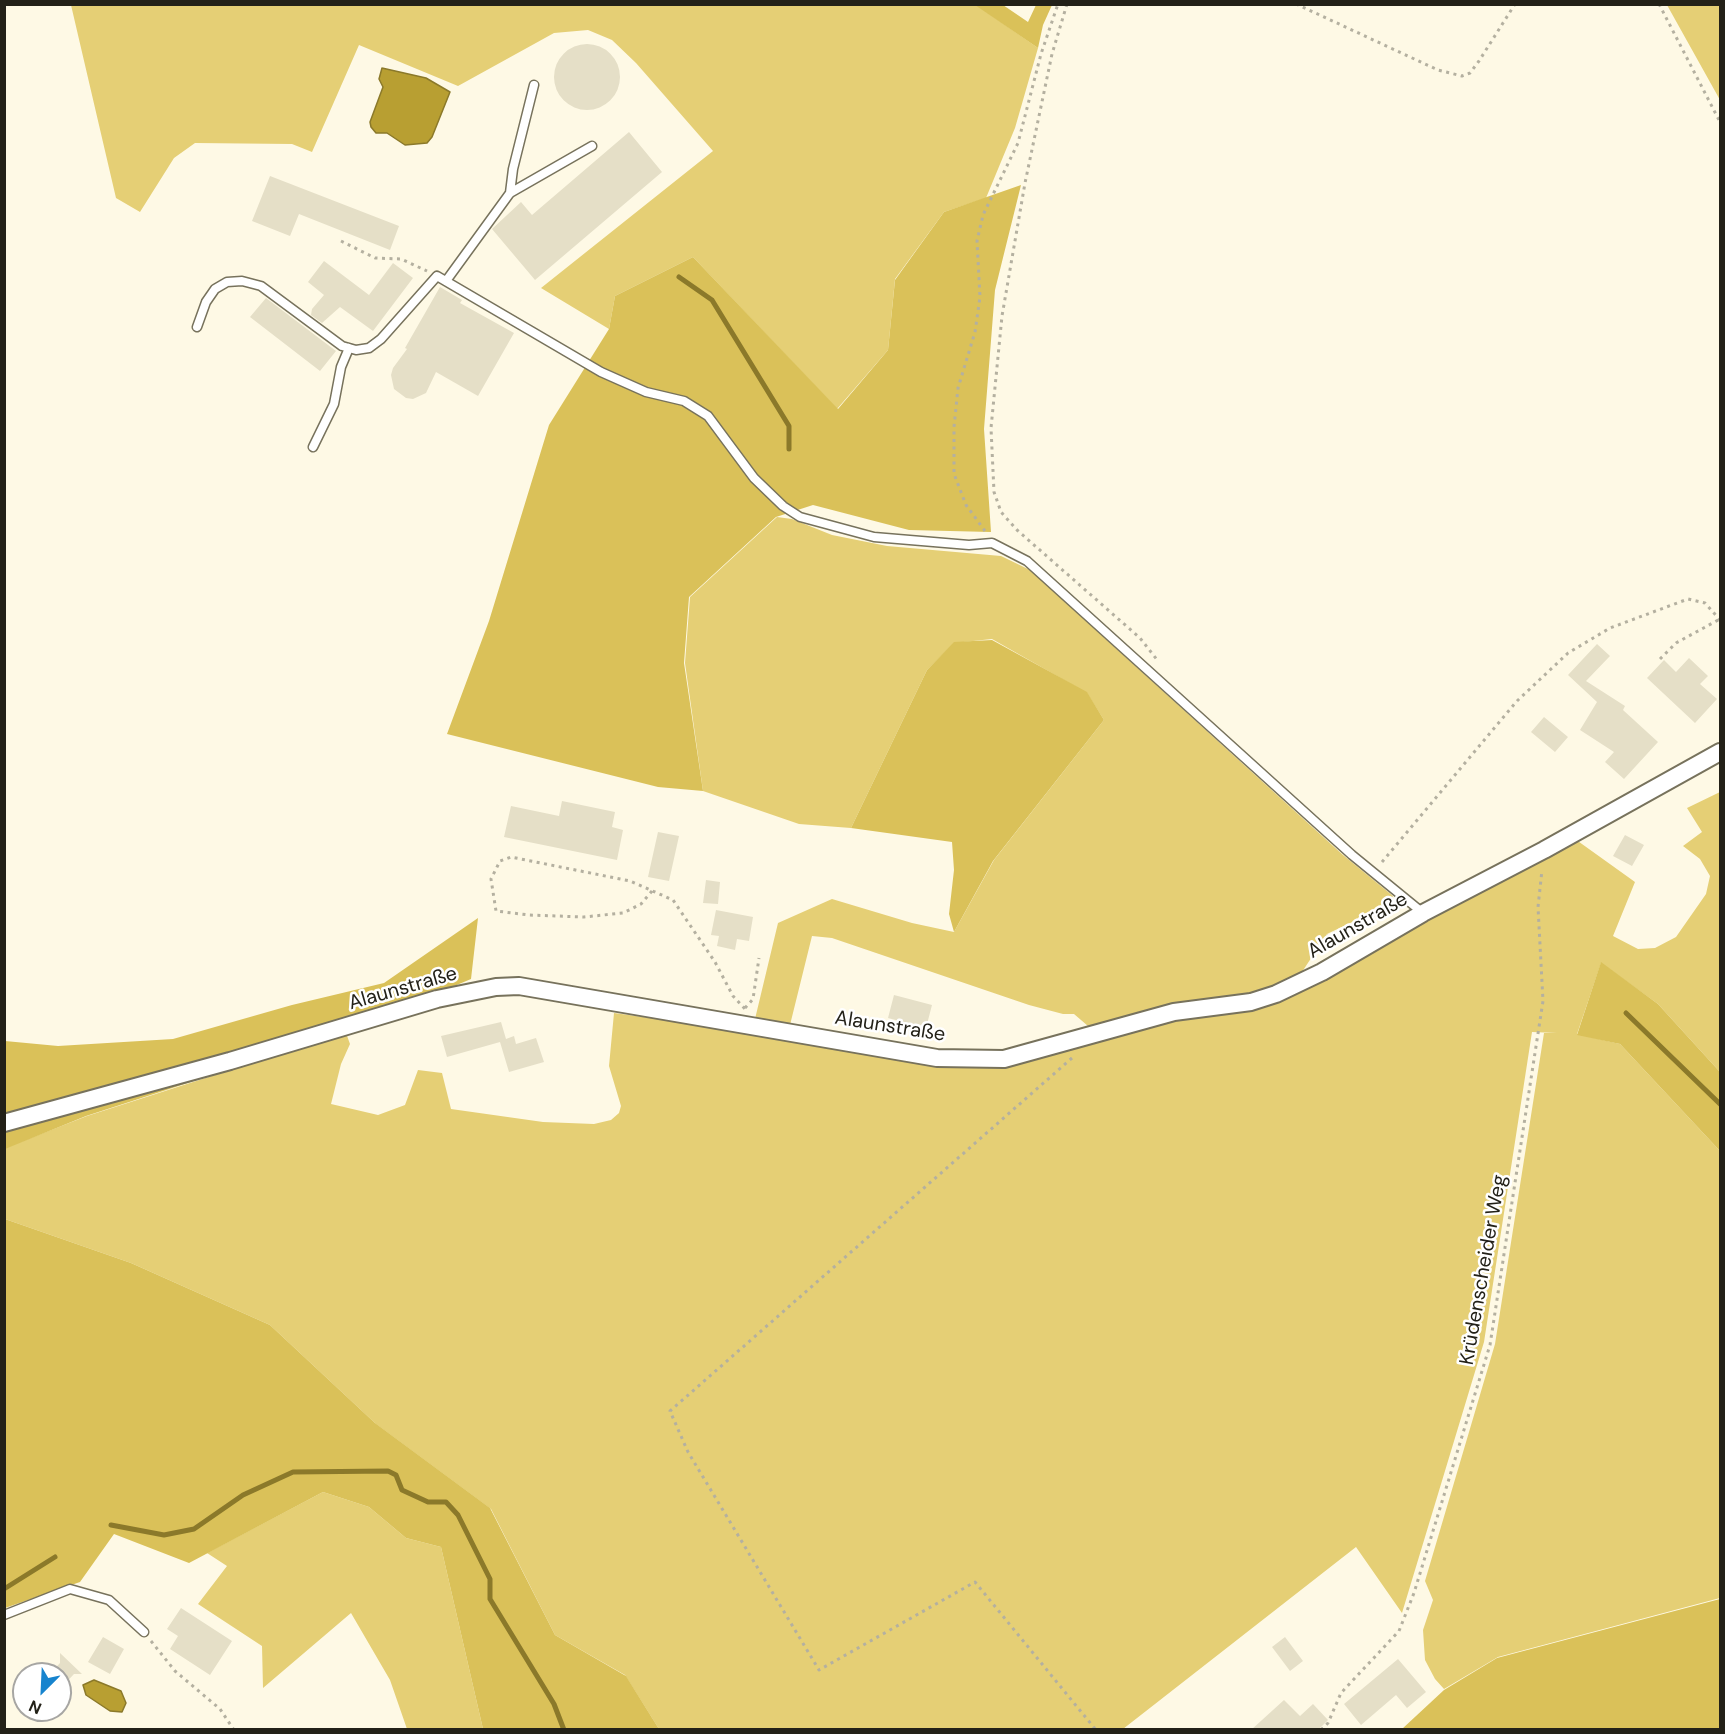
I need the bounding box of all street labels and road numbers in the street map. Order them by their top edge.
street label: Alaunstraße [1304,888,1412,964]
street label: Alaunstraße [346,962,460,1016]
street label: Alaunstraße [833,1006,947,1048]
street label: Krüdenscheider Weg [1455,1173,1513,1367]

